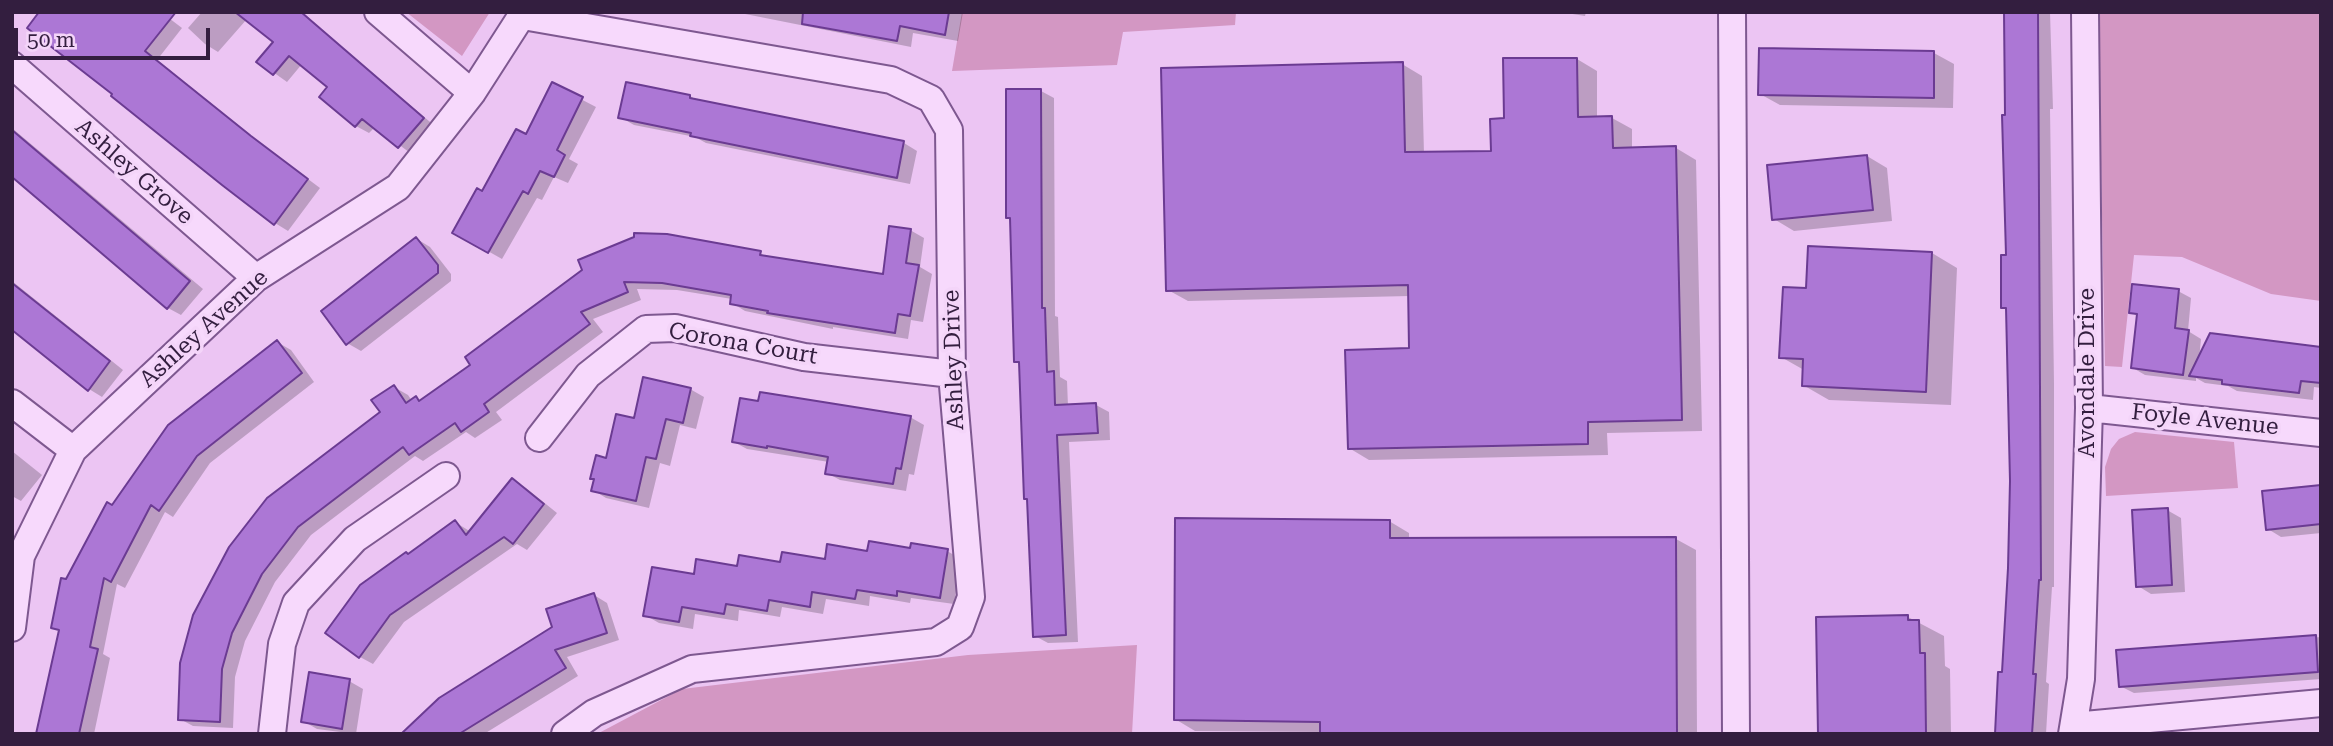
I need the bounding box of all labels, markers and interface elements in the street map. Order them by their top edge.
scale bar [18,14,214,58]
text: 50 m [27,28,75,52]
street label: Ashley Grove [69,113,199,231]
street label: Ashley Avenue [134,264,274,394]
street label: Avondale Drive [2073,288,2101,458]
street label: Ashley Drive [938,289,970,431]
street label: Corona Court [666,317,820,371]
street label: Foyle Avenue [2130,399,2280,441]

